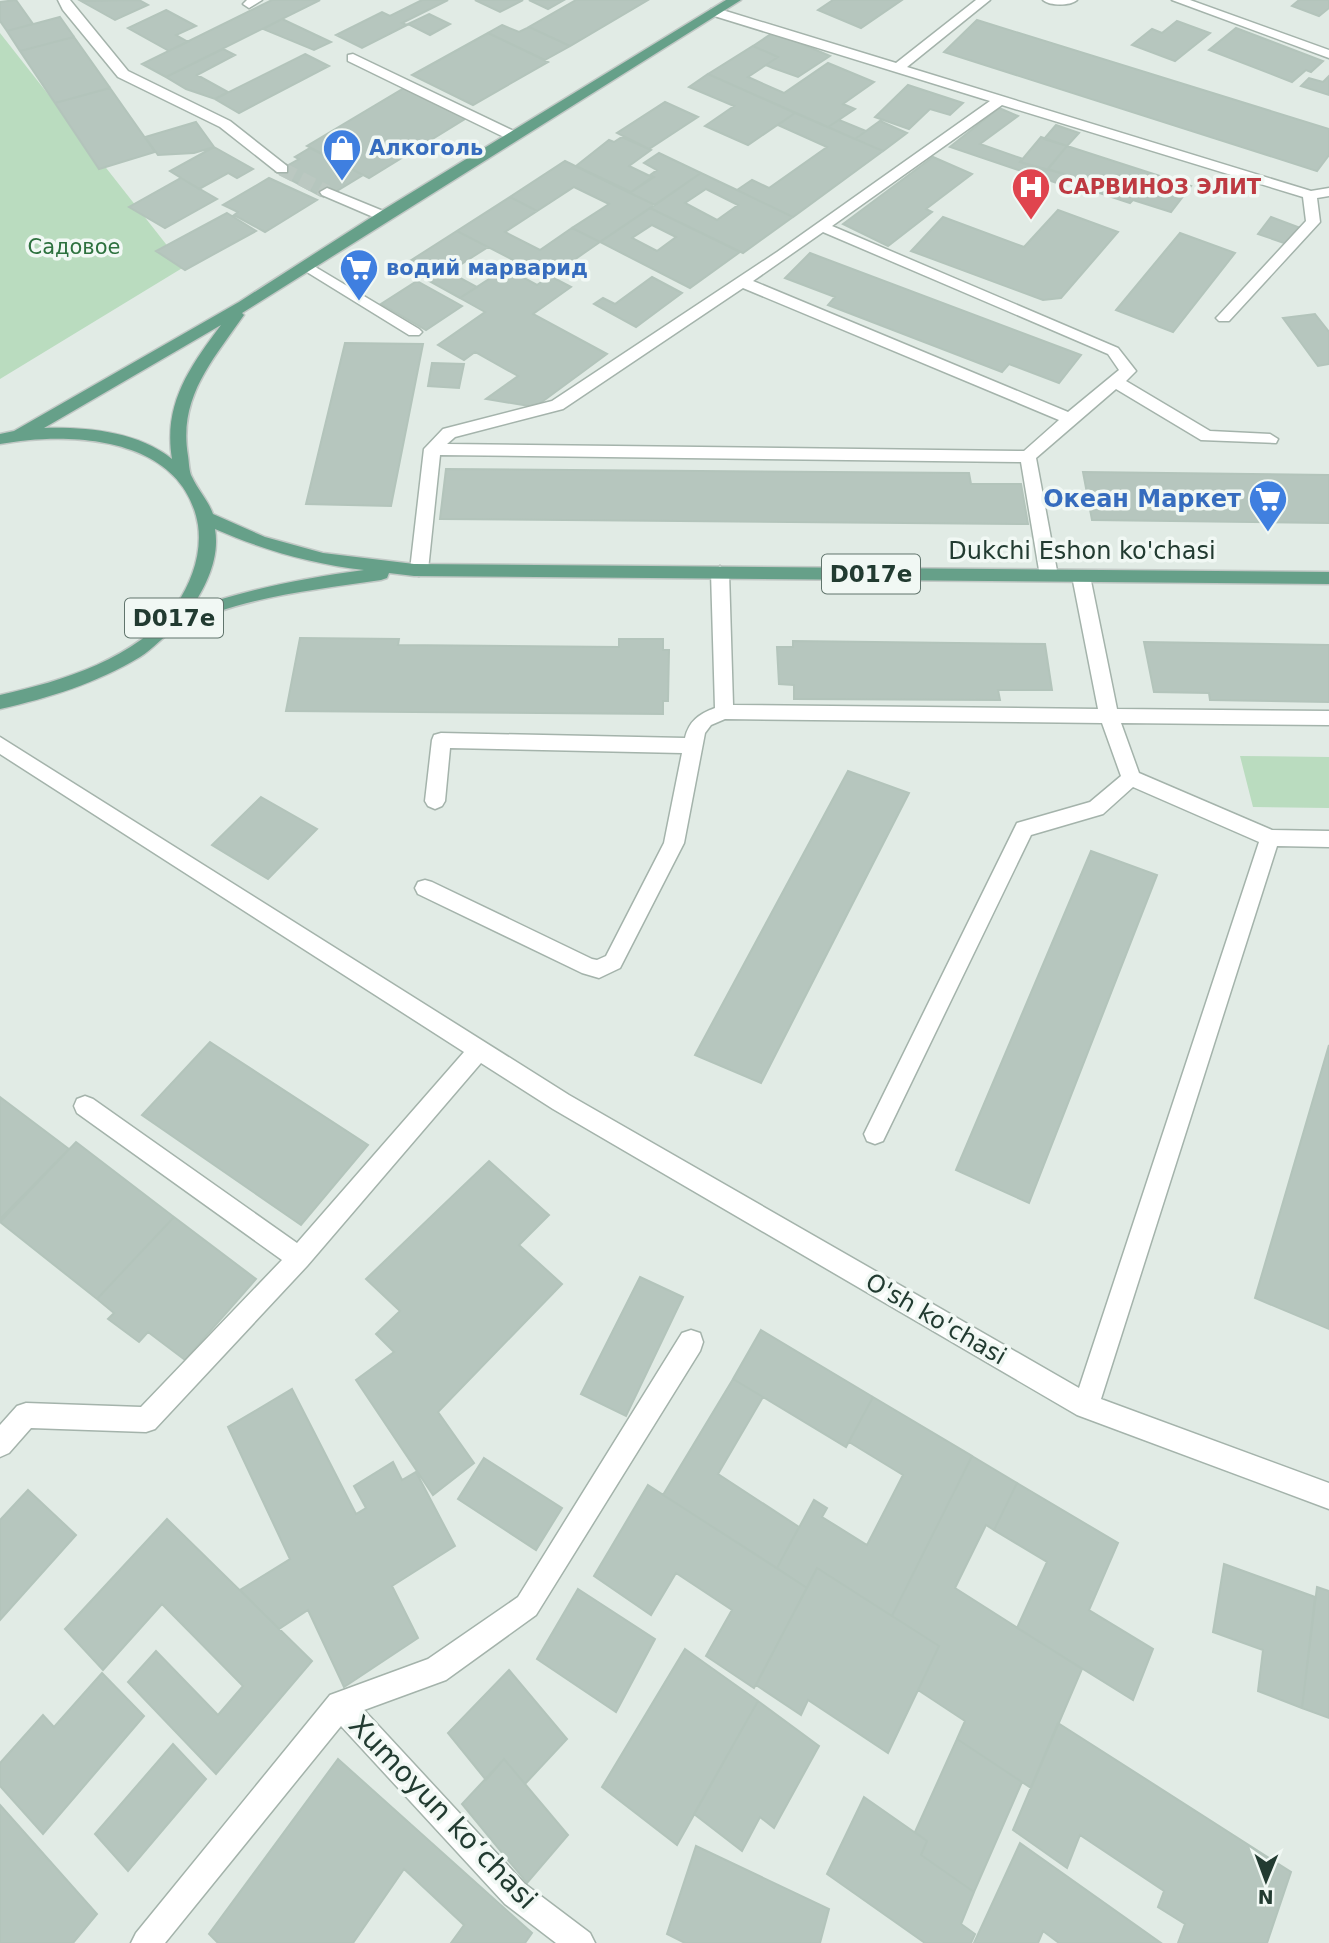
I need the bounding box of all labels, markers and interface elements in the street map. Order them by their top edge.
shop icon: Алкоголь [321,127,363,182]
place label: Алкоголь [369,136,483,160]
hospital icon: САРВИНОЗ ЭЛИТ [1010,166,1052,221]
place label: САРВИНОЗ ЭЛИТ [1058,175,1262,199]
park label: Садовое [27,235,121,259]
supermarket icon: водий марварид [338,247,380,302]
place label: водий марварид [386,256,588,280]
supermarket icon: Океан Маркет [1247,478,1289,533]
place label: Океан Маркет [1043,485,1241,513]
street label: Dukchi Eshon ko'chasi [948,537,1216,565]
road number: D017e [822,554,920,594]
road number: D017e [125,598,223,638]
street label: O'sh ko'chasi [861,1268,1011,1370]
street label: Xumoyun koʻchasi [342,1708,544,1916]
north arrow [1231,1845,1301,1915]
text: N [1258,1886,1274,1908]

